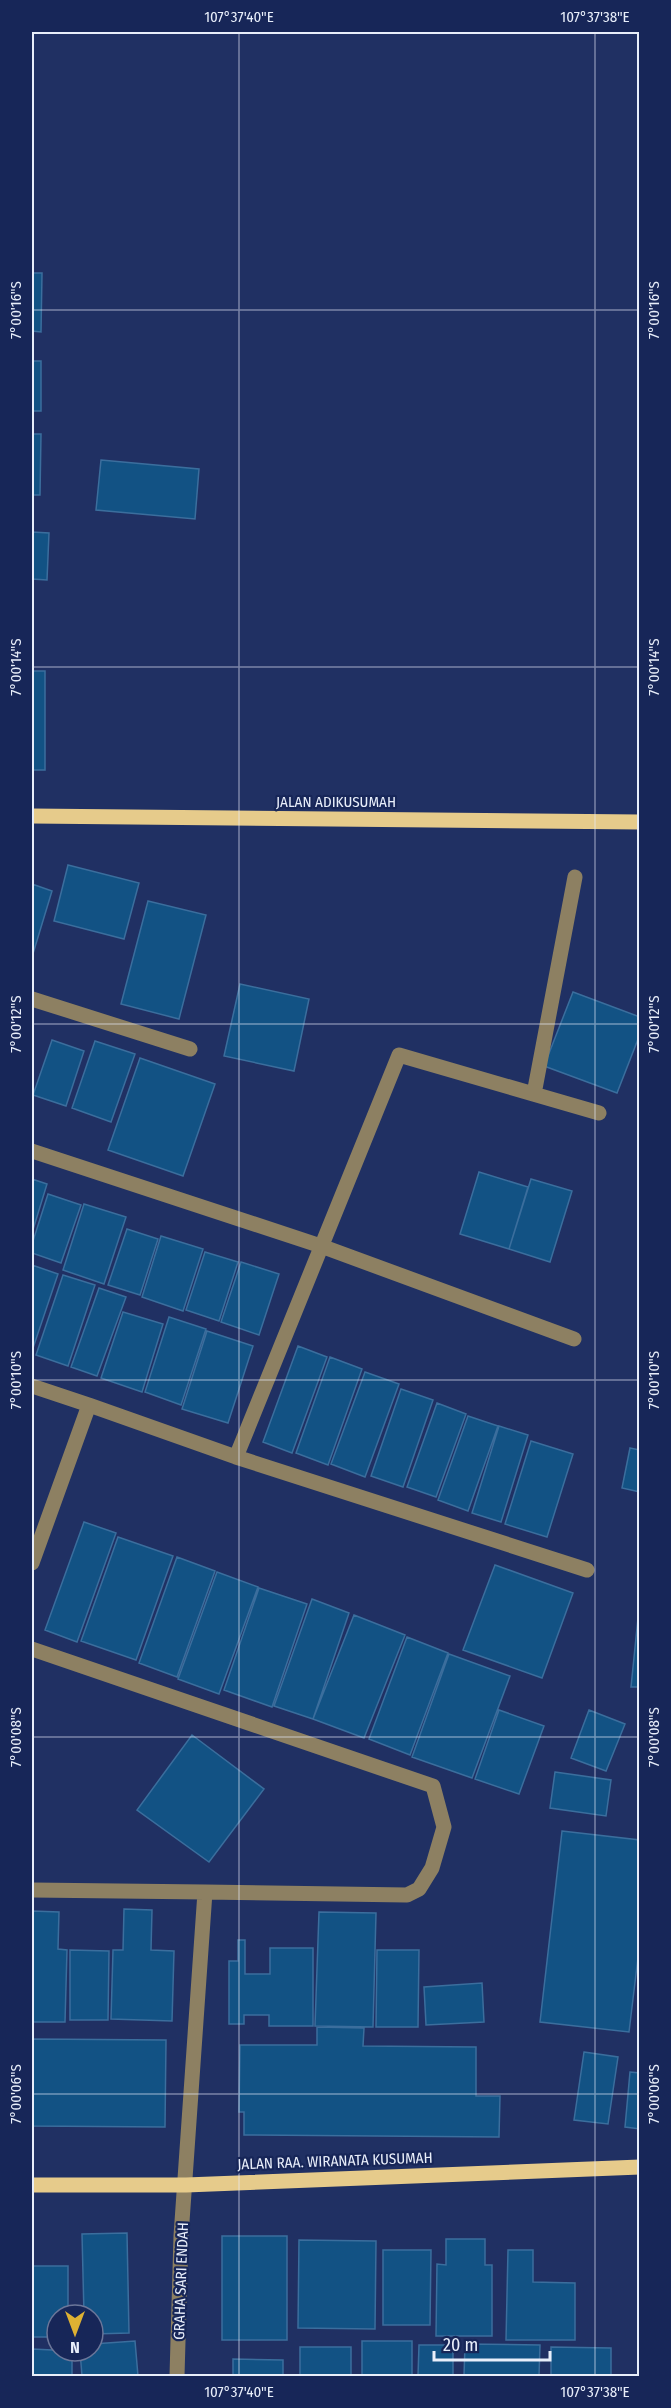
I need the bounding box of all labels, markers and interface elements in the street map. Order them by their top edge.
text: 107°37'40"E [204,8,274,26]
text: 107°37'38"E [560,8,630,26]
text: 7°00'16"S [7,281,25,339]
text: 7°00'16"S [645,281,663,339]
text: 7°00'14"S [7,638,25,696]
text: 7°00'14"S [645,638,663,696]
street label: JALAN ADIKUSUMAH [276,793,396,811]
text: 7°00'12"S [7,995,25,1053]
text: 7°00'12"S [645,995,663,1053]
text: 7°00'10"S [7,1351,25,1409]
text: 7°00'10"S [645,1351,663,1409]
text: 7°00'08"S [7,1707,25,1767]
text: 7°00'08"S [645,1707,663,1767]
text: 7°00'06"S [7,2064,25,2124]
text: 7°00'06"S [645,2064,663,2124]
street label: JALAN RAA. WIRANATA KUSUMAH [237,2149,433,2173]
street label: GRAHA SARI ENDAH [170,2222,192,2340]
north arrow [45,2303,105,2363]
scale bar [434,2324,550,2362]
text: 20 m [443,2334,478,2356]
text: N [70,2338,80,2357]
text: 107°37'40"E [204,2383,274,2401]
text: 107°37'38"E [560,2383,630,2401]

